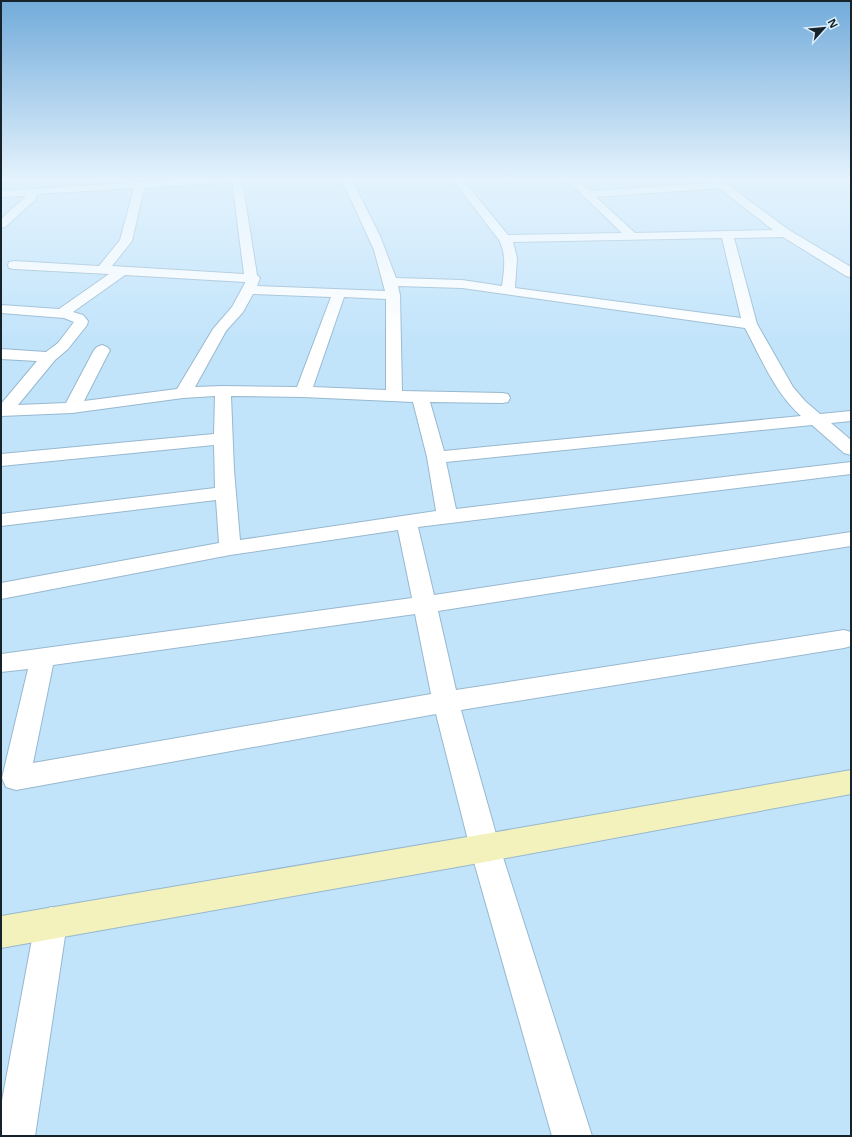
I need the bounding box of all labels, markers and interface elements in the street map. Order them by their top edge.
north arrow [804,8,844,48]
text: N [825,16,842,31]

